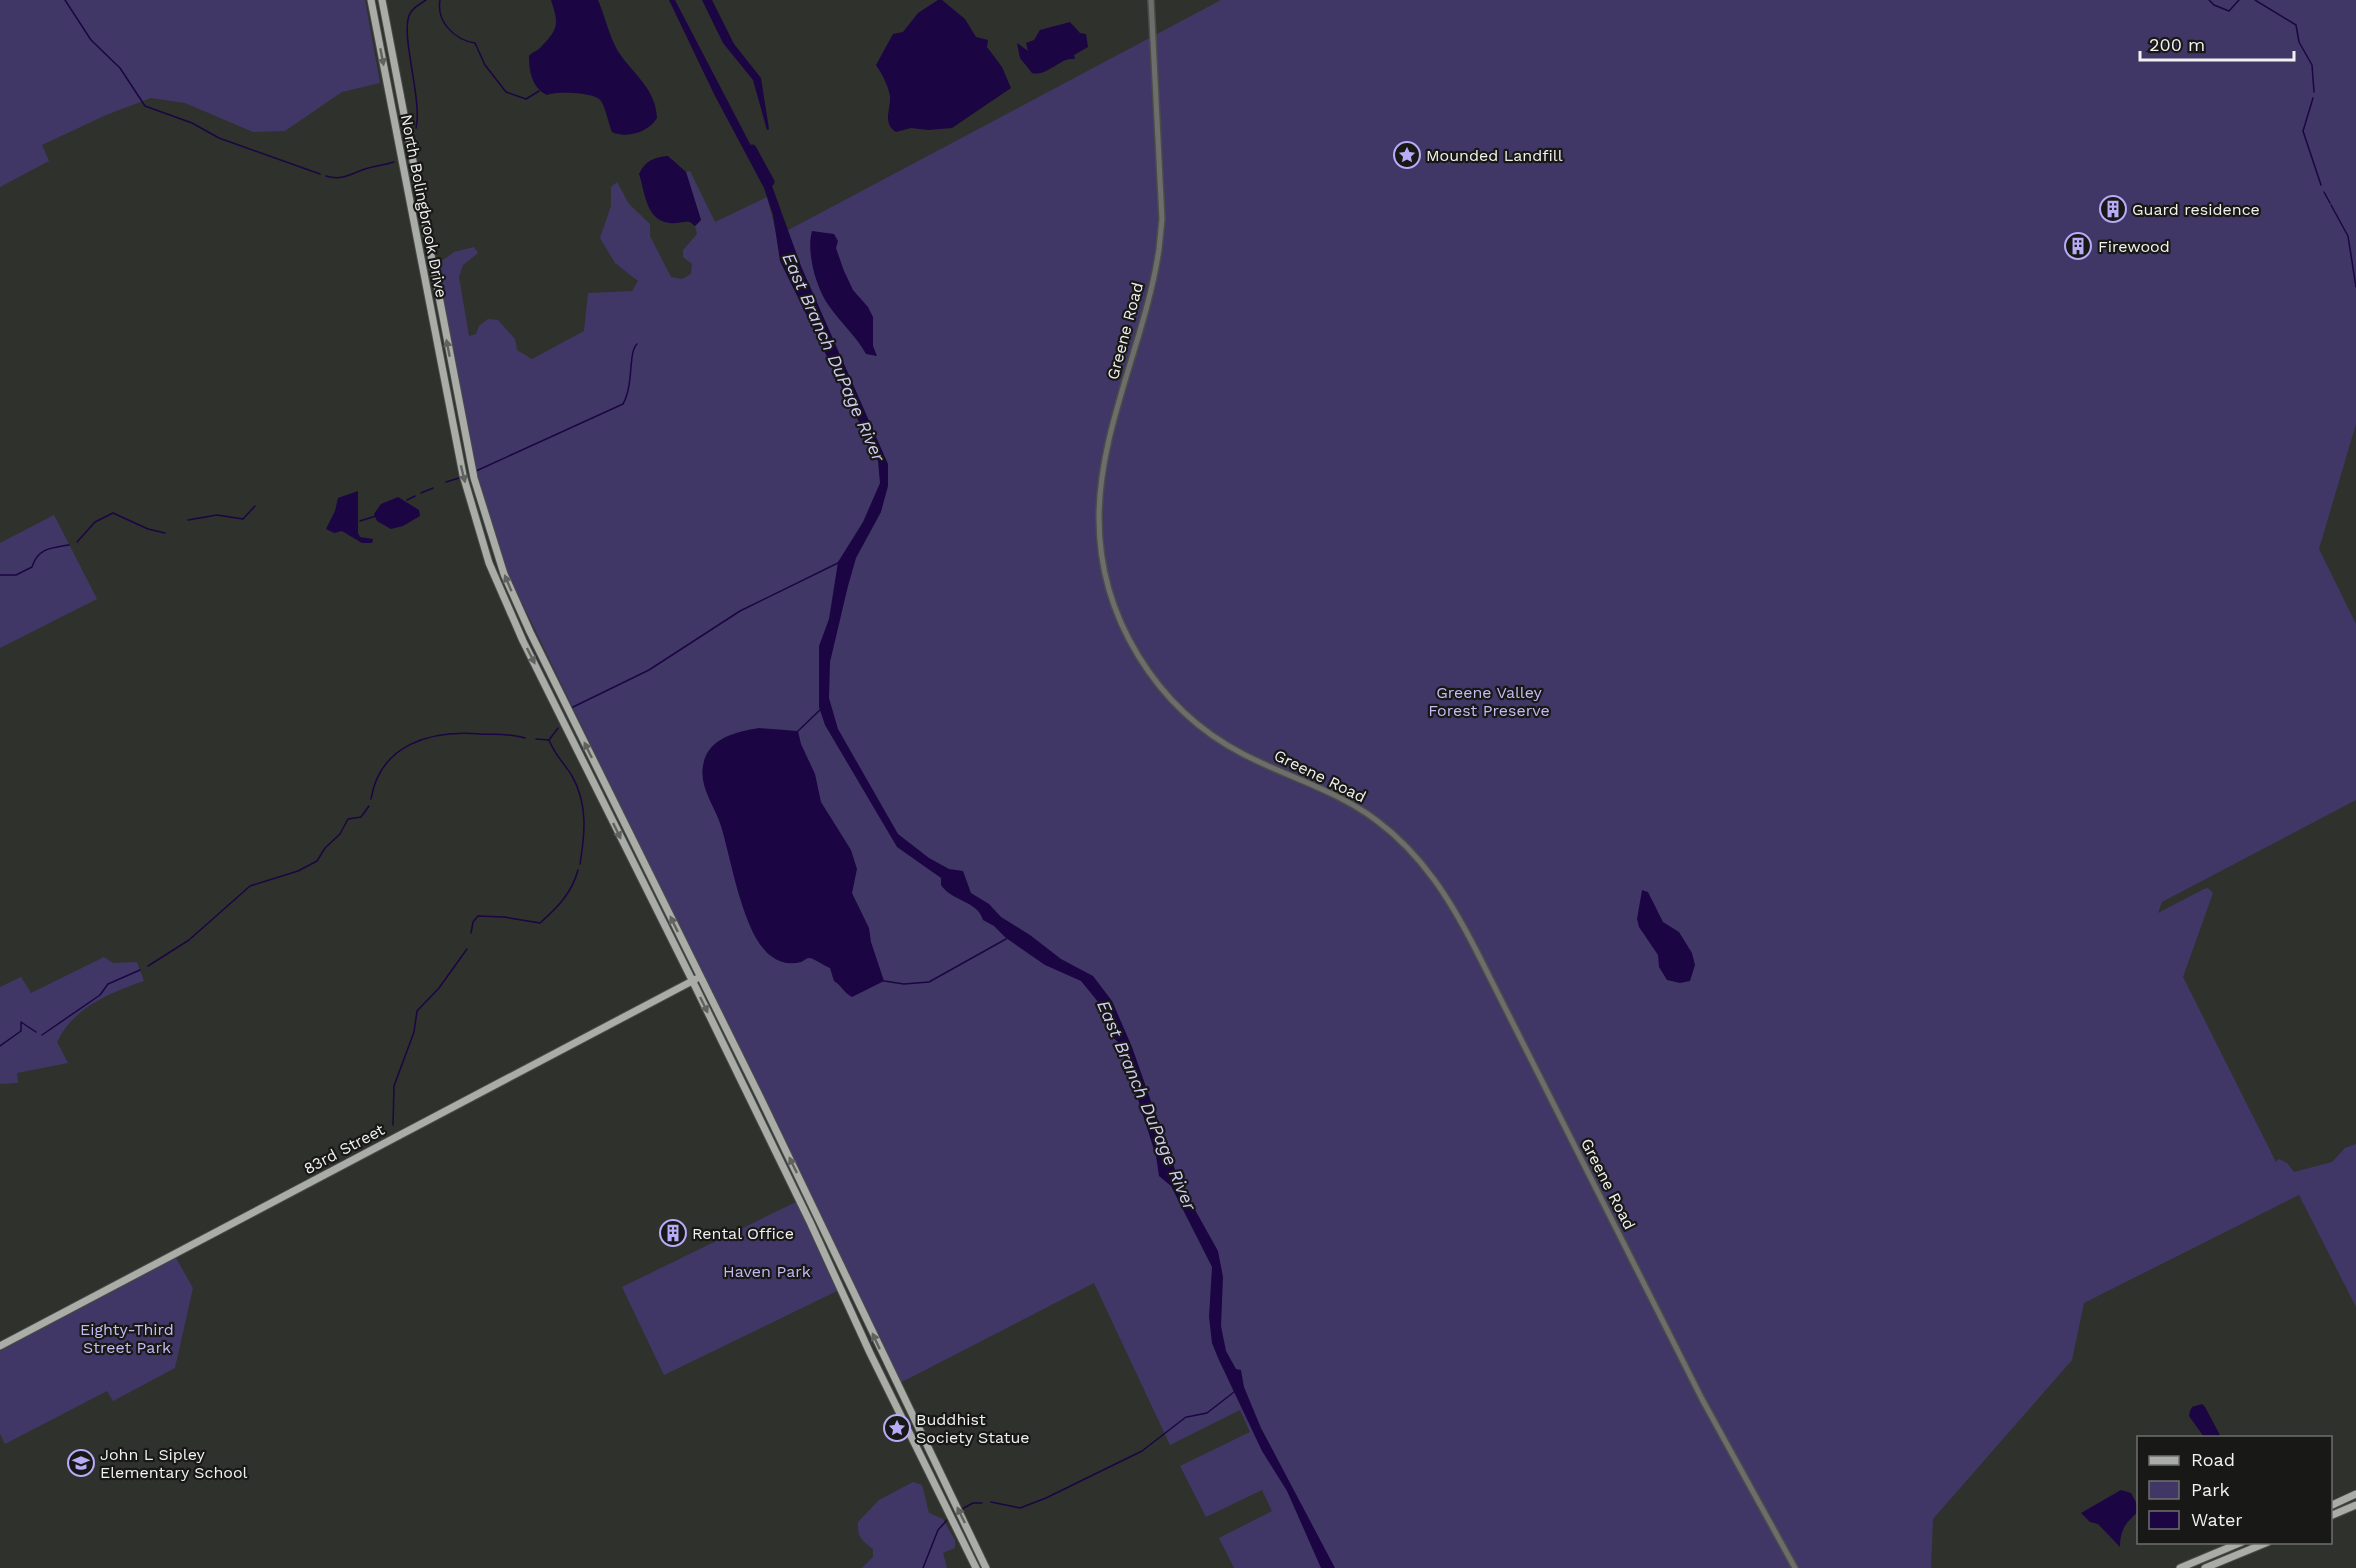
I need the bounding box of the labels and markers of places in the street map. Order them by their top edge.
place icon: Mounded Landfill [1392,140,1422,170]
place label: Mounded Landfill [1426,146,1563,165]
building icon: Guard residence [2098,194,2128,224]
place label: Guard residence [2132,200,2260,219]
building icon: Firewood [2063,231,2093,261]
place label: Firewood [2098,237,2170,256]
building icon: Rental Office [658,1218,688,1248]
place label: Rental Office [692,1224,794,1243]
place label: Buddhist Society Statue [916,1410,1030,1447]
place icon: Buddhist Society Statue [882,1413,912,1443]
place label: John L Sipley Elementary School [100,1445,248,1482]
school or university icon: John L Sipley Elementary School [66,1448,96,1478]

